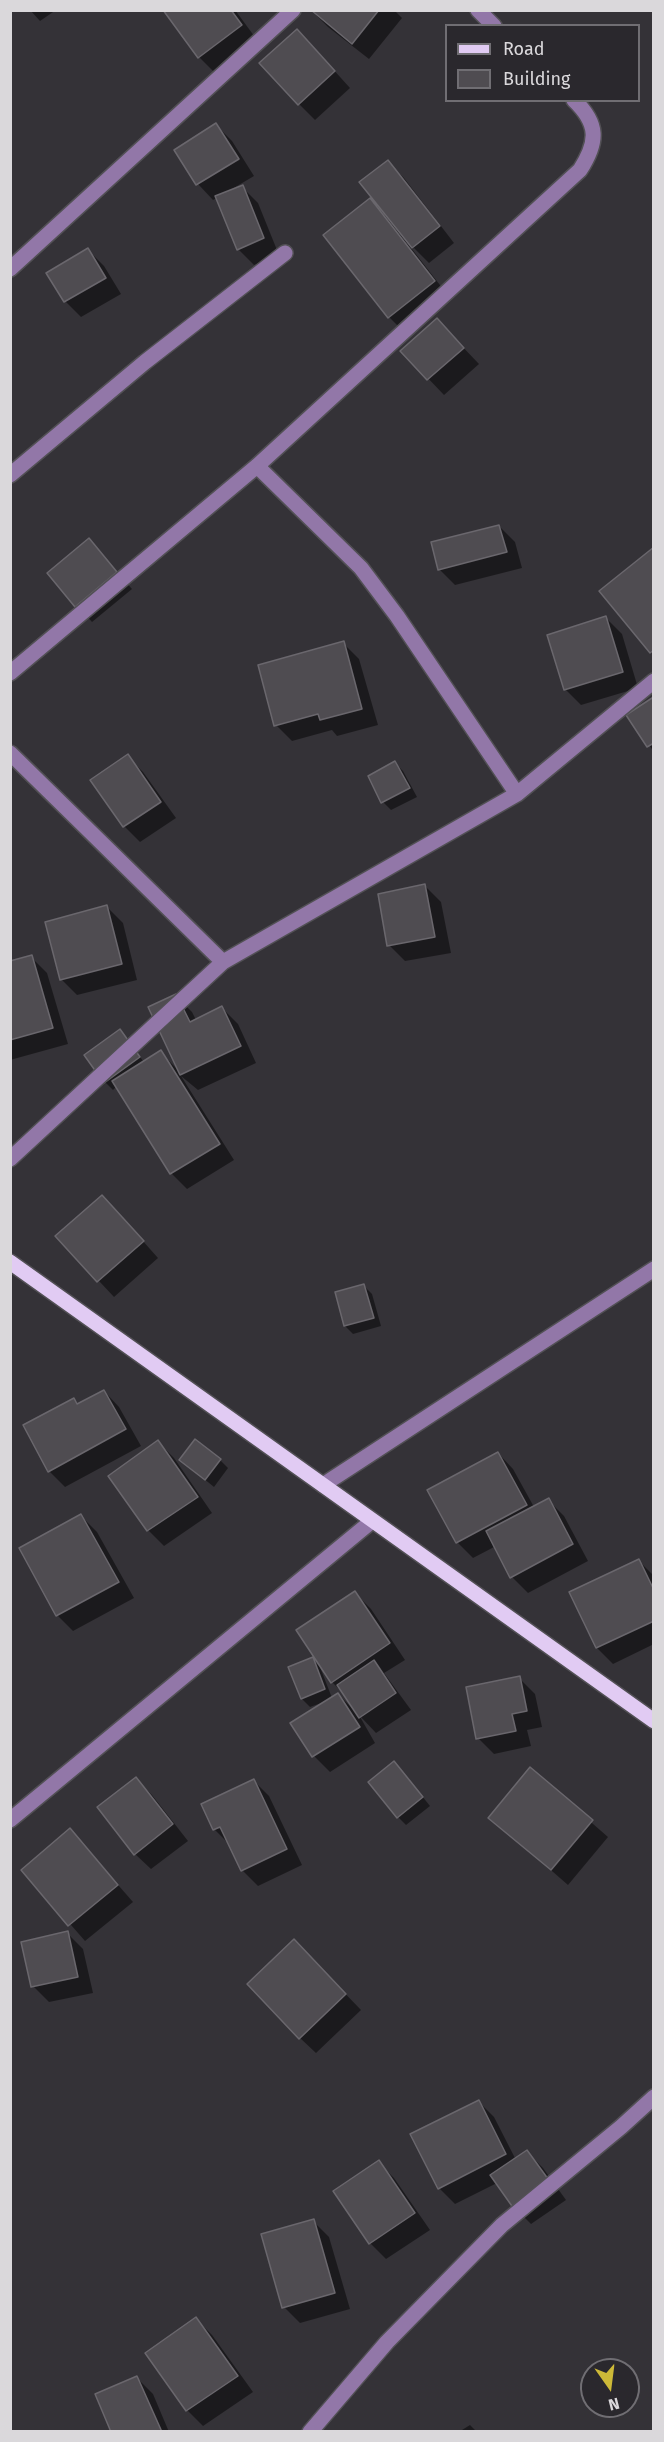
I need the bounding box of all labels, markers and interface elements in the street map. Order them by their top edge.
legend [445,24,640,102]
text: Road [503,38,545,60]
text: Building [503,68,570,90]
north arrow [580,2358,640,2418]
text: N [607,2394,621,2415]

